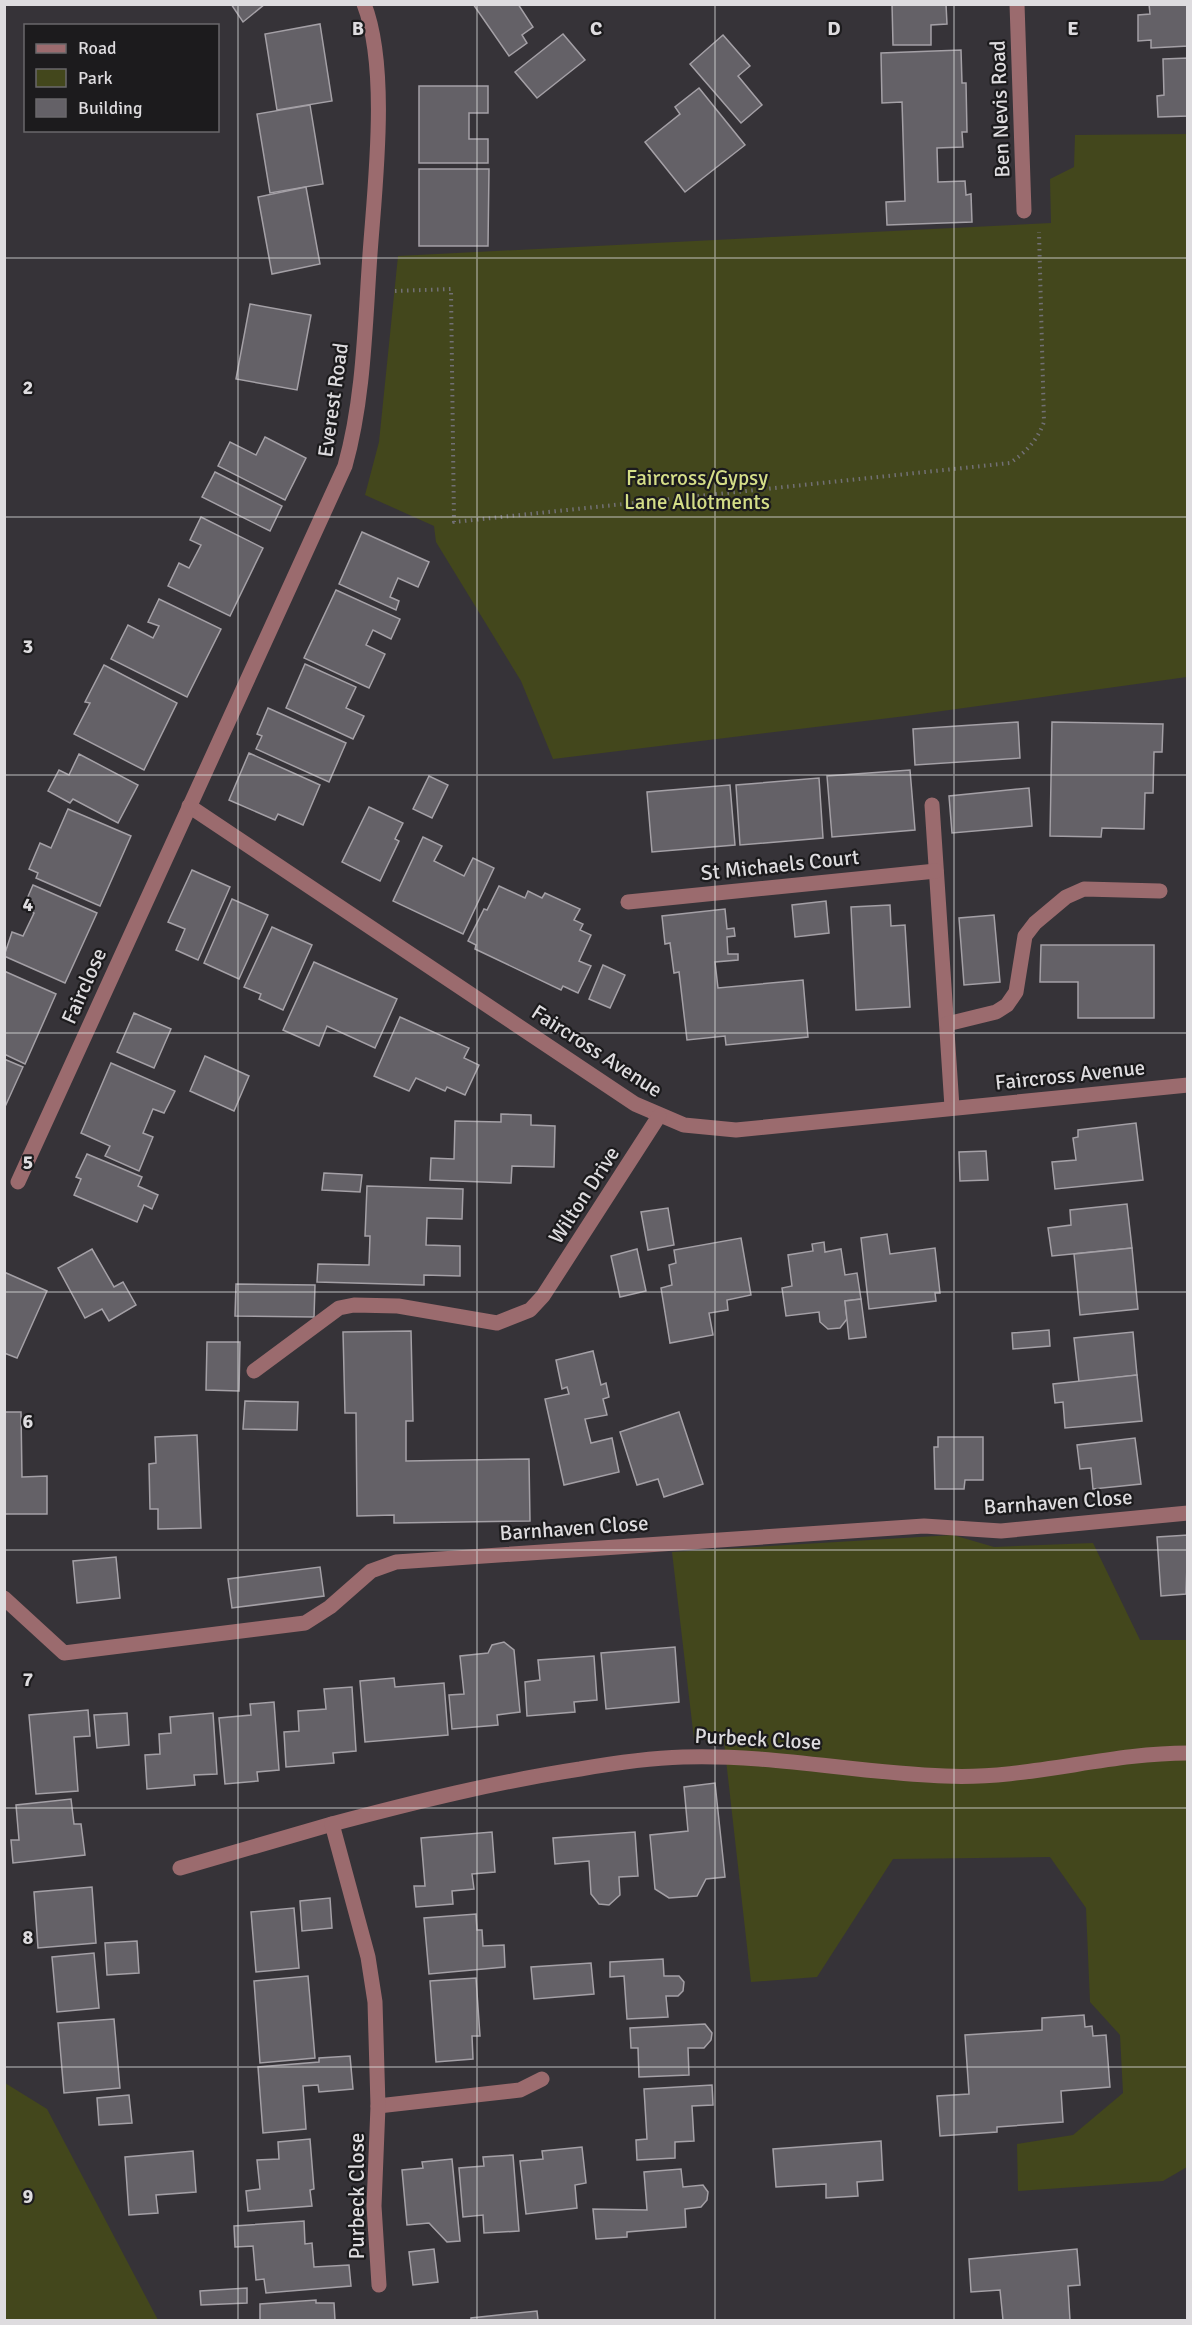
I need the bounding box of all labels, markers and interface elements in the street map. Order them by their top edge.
text: B [352,16,364,41]
text: C [590,16,602,41]
text: D [827,16,841,41]
text: E [1067,16,1079,41]
legend [24,24,219,132]
text: Road [78,37,117,59]
street label: Ben Nevis Road [985,40,1015,178]
text: Park [78,67,113,89]
text: Building [78,97,142,119]
street label: Everest Road [312,341,354,459]
text: 2 [23,375,33,400]
park label: Faircross/Gypsy Lane Allotments [624,465,770,515]
text: 3 [23,634,33,659]
street label: St Michaels Court [700,844,860,886]
text: 4 [23,892,34,917]
street label: Fairclose [56,944,112,1028]
street label: Faircross Avenue [527,999,667,1103]
street label: Faircross Avenue [994,1054,1146,1096]
street label: Wilton Drive [543,1142,625,1248]
text: 5 [23,1150,33,1175]
text: 6 [23,1409,34,1434]
street label: Barnhaven Close [983,1484,1133,1520]
street label: Barnhaven Close [499,1510,649,1546]
text: 7 [23,1667,34,1692]
street label: Purbeck Close [694,1723,822,1755]
text: 8 [23,1925,34,1950]
street label: Purbeck Close [344,2133,370,2259]
text: 9 [23,2184,34,2209]

